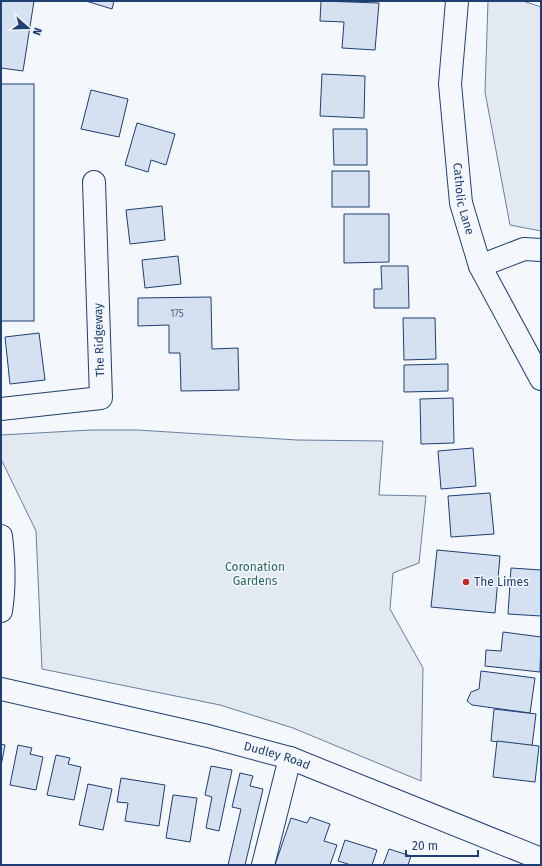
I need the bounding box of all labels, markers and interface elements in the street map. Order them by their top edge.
north arrow [8,8,48,48]
text: N [30,26,44,37]
street label: Catholic Lane [450,162,477,237]
street label: The Ridgeway [91,303,107,377]
house number: 175 [170,308,184,320]
park label: Coronation Gardens [225,560,285,588]
place label: The Limes [474,575,529,589]
marker: The Limes [461,577,471,587]
street label: Dudley Road [242,739,312,772]
scale bar [406,832,478,858]
text: 20 m [412,839,438,853]

